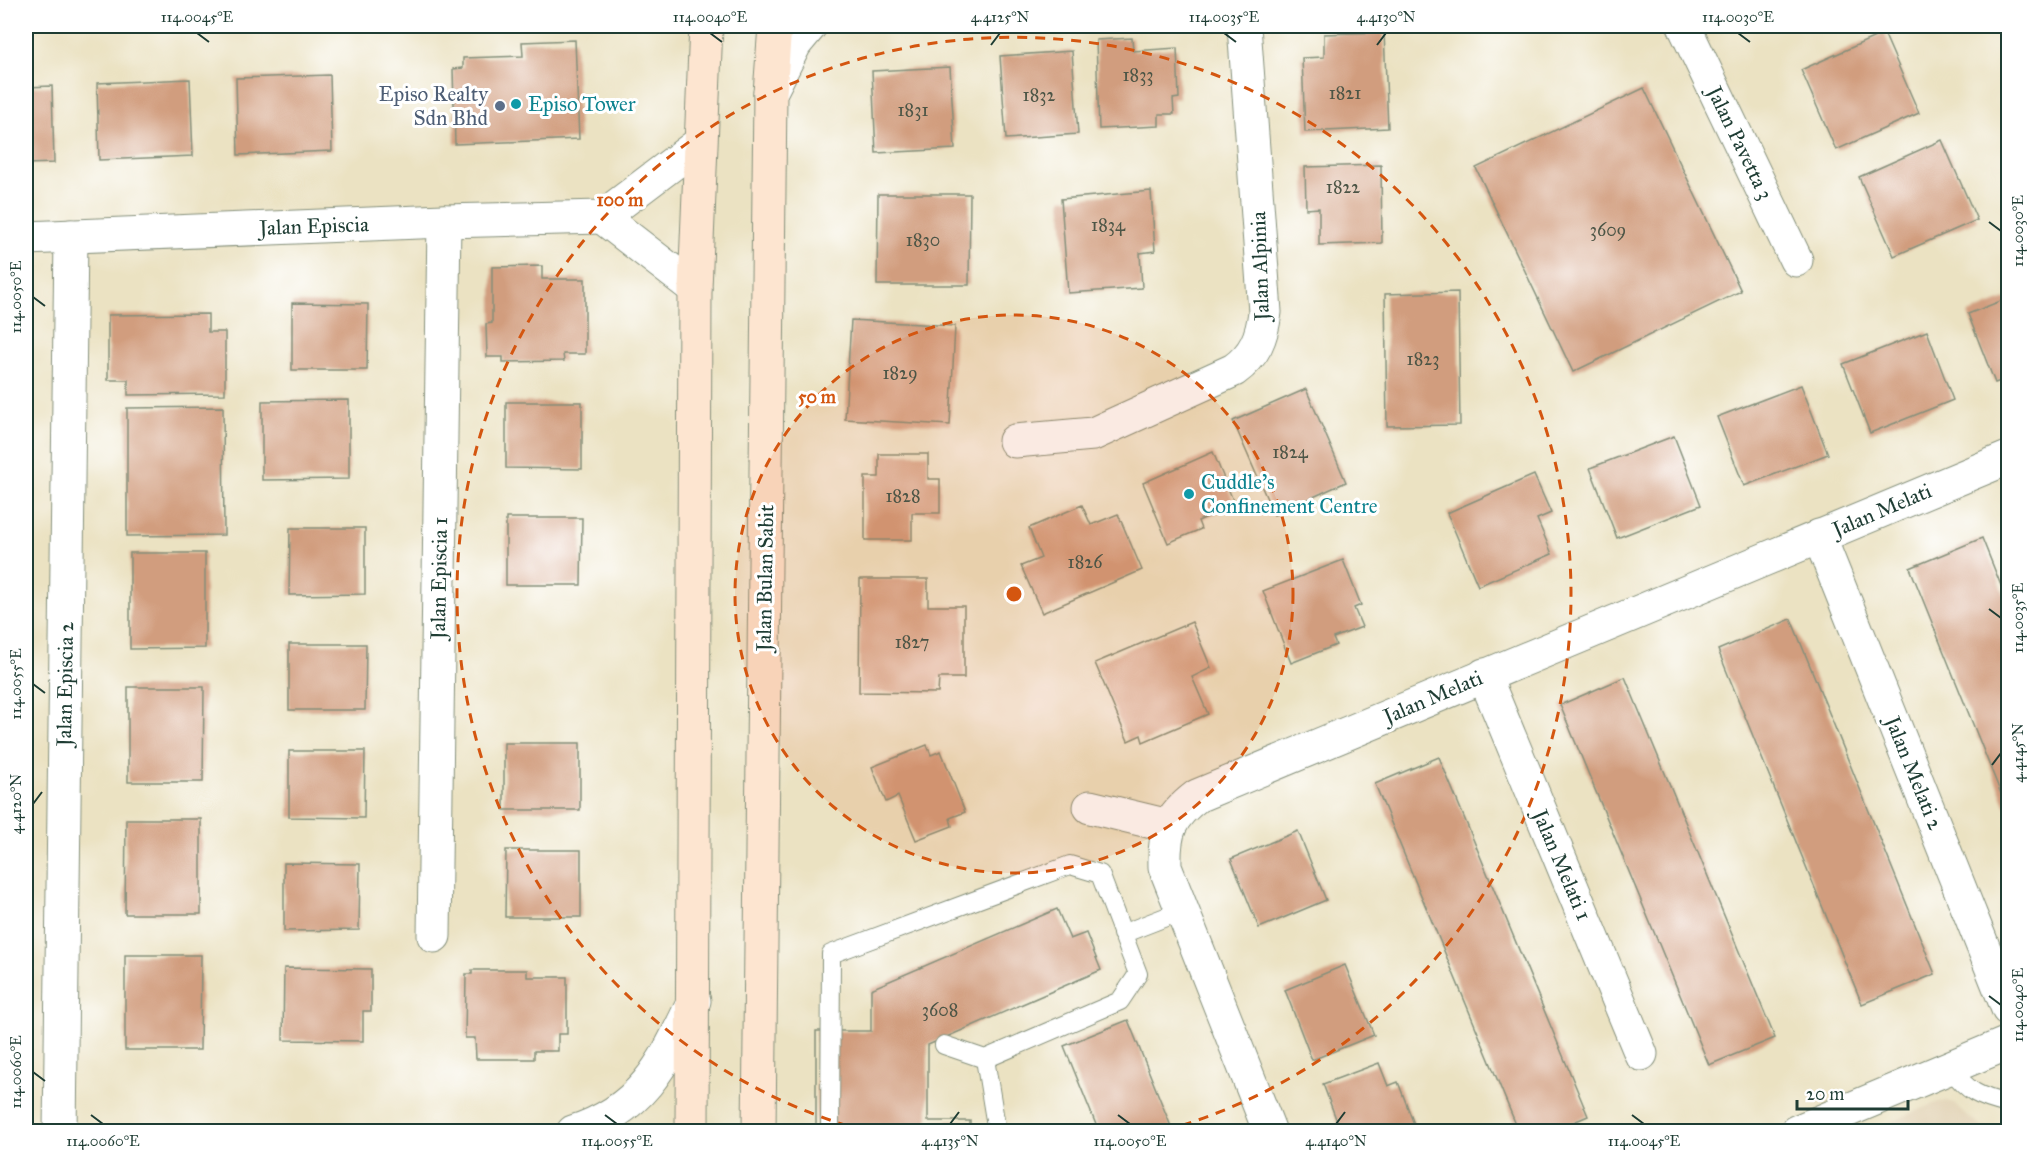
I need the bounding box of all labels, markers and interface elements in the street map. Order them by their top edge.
text: 114.0045°E [161,8,234,26]
text: 114.0040°E [673,8,747,26]
text: 4.4125°N [971,8,1030,26]
text: 114.0035°E [1189,8,1259,26]
text: 4.4130°N [1356,8,1416,26]
text: 114.0030°E [1702,8,1774,26]
house number: 1833 [1122,64,1154,86]
street label: Jalan Pavetta 3 [1701,80,1779,204]
place label: Episo Realty Sdn Bhd [379,81,489,131]
house number: 1821 [1329,82,1361,104]
house number: 1832 [1023,84,1055,106]
place label: Episo Tower [528,91,636,117]
marker: Episo Tower [509,97,523,111]
marker: Episo Realty Sdn Bhd [493,99,507,113]
house number: 1831 [898,99,929,121]
house number: 1822 [1326,176,1360,198]
text: 100 m [597,189,644,211]
text: 114.0030°E [2009,195,2027,267]
street label: Jalan Episcia [257,211,369,241]
street label: Jalan Alpinia [1245,211,1275,323]
house number: 1834 [1091,214,1126,236]
house number: 3609 [1590,219,1626,241]
house number: 1830 [906,229,940,251]
text: 114.0050°E [7,260,25,334]
house number: 1823 [1407,348,1439,370]
house number: 1829 [882,362,918,384]
text: 50 m [798,386,837,408]
house number: 1824 [1272,441,1309,463]
place label: Cuddle's Confinement Centre [1201,469,1378,519]
street label: Jalan Melati [1827,477,1936,543]
house number: 1828 [885,485,921,507]
marker: Cuddle's Confinement Centre [1182,487,1196,501]
street label: Jalan Bulan Sabit [751,504,779,654]
street label: Jalan Episcia 1 [425,516,453,642]
house number: 1826 [1068,551,1103,573]
text: 114.0035°E [2009,583,2027,653]
centre of rings [1004,584,1024,604]
street label: Jalan Episcia 2 [51,621,79,749]
house number: 1827 [895,631,929,653]
text: 114.0055°E [7,648,25,720]
street label: Jalan Melati [1378,664,1487,730]
street label: Jalan Melati 2 [1879,711,1949,834]
text: 4.4145°N [2009,723,2027,783]
text: 4.4120°N [7,773,25,834]
street label: Jalan Melati 1 [1526,804,1597,924]
text: 114.0040°E [2009,968,2027,1042]
house number: 3608 [922,999,958,1021]
text: 114.0060°E [7,1035,25,1109]
scale bar [1797,1073,1908,1111]
text: 20 m [1806,1083,1844,1105]
text: 114.0060°E [66,1132,140,1150]
text: 114.0055°E [581,1132,653,1150]
text: 4.4135°N [921,1132,979,1150]
text: 114.0050°E [1093,1132,1167,1150]
text: 4.4140°N [1305,1132,1367,1150]
text: 114.0045°E [1608,1132,1681,1150]

